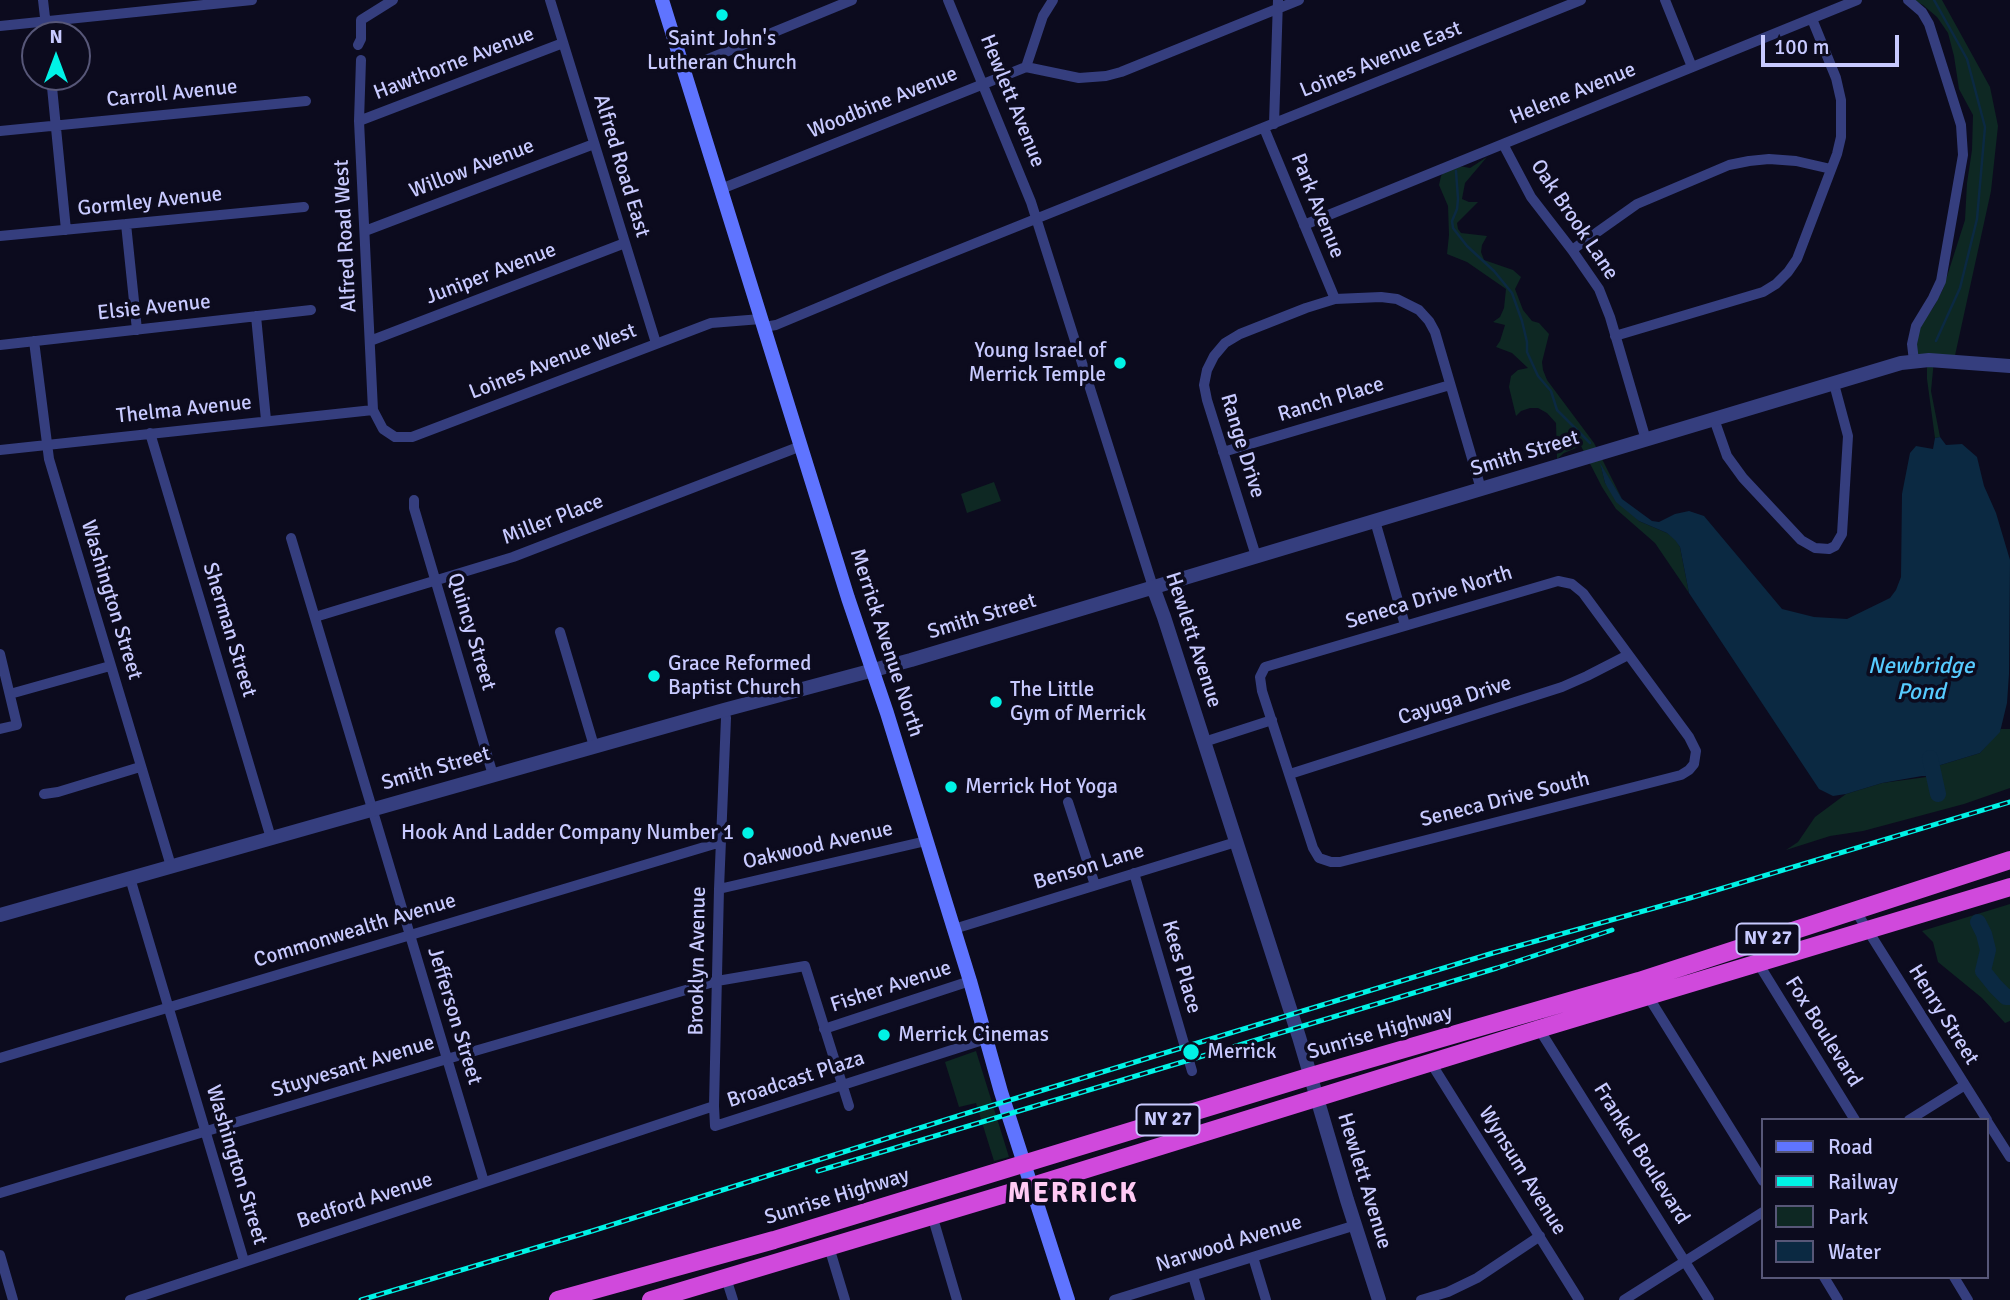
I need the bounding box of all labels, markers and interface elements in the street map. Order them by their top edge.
marker: Saint John's Lutheran Church [714,7,730,23]
street label: Loines Avenue East [1297,16,1465,104]
north arrow [21,21,91,91]
scale bar [1765,21,1903,65]
street label: Hawthorne Avenue [370,22,538,106]
text: N [49,25,63,49]
place label: Saint John's Lutheran Church [647,26,797,76]
street label: Hewlett Avenue [974,31,1050,171]
text: 100 m [1774,34,1829,60]
street label: Helene Avenue [1506,57,1640,131]
street label: Woodbine Avenue [805,62,961,144]
street label: Carroll Avenue [105,75,239,113]
street label: Alfred Road East [587,91,655,241]
street label: Willow Avenue [406,134,538,204]
street label: Park Avenue [1285,150,1349,262]
street label: Oak Brook Lane [1525,155,1623,285]
street label: Alfred Road West [329,159,363,313]
street label: Gormley Avenue [76,182,224,222]
street label: Juniper Avenue [422,238,560,310]
street label: Elsie Avenue [96,290,212,326]
street label: Loines Avenue West [466,318,640,406]
place label: Young Israel of Merrick Temple [969,338,1106,388]
marker: Young Israel of Merrick Temple [1112,355,1128,371]
street label: Ranch Place [1275,372,1387,428]
street label: Thelma Avenue [115,390,253,430]
street label: Range Drive [1214,391,1270,501]
street label: Smith Street [1468,426,1582,482]
street label: Miller Place [499,489,607,551]
street label: Washington Street [75,517,147,683]
street label: Merrick Avenue North [844,546,928,740]
street label: Sherman Street [197,560,261,700]
street label: Seneca Drive North [1343,561,1515,635]
street label: Hewlett Avenue [1159,569,1227,711]
street label: Quincy Street [441,570,501,694]
street label: Smith Street [925,589,1039,645]
place label: Grace Reformed Baptist Church [668,651,811,701]
water label: Newbridge Pond [1868,653,1974,707]
marker: Grace Reformed Baptist Church [646,668,662,684]
street label: Cayuga Drive [1395,671,1515,731]
place label: The Little Gym of Merrick [1010,677,1146,727]
marker: The Little Gym of Merrick [988,694,1004,710]
street label: Smith Street [379,741,493,797]
street label: Seneca Drive South [1418,767,1592,833]
place label: Merrick Hot Yoga [965,774,1118,800]
marker: Merrick Hot Yoga [943,779,959,795]
street label: Oakwood Avenue [741,817,895,875]
place label: Hook And Ladder Company Number 1 [401,820,734,846]
marker: Hook And Ladder Company Number 1 [740,825,756,841]
street label: Benson Lane [1031,838,1147,896]
street label: Brooklyn Avenue [684,886,712,1036]
street label: Commonwealth Avenue [251,888,459,974]
street label: Kees Place [1156,917,1206,1017]
road number: NY 27 [1736,923,1800,954]
street label: Jefferson Street [421,944,487,1088]
street label: Fisher Avenue [827,956,955,1018]
street label: Henry Street [1902,960,1984,1070]
street label: Fox Boulevard [1779,972,1867,1092]
street label: Sunrise Highway [1304,1000,1456,1066]
place label: Merrick Cinemas [898,1022,1049,1048]
marker: Merrick Cinemas [876,1027,892,1043]
street label: Stuyvesant Avenue [268,1030,438,1104]
place label: Merrick [1207,1039,1276,1065]
marker: Merrick [1181,1042,1201,1062]
street label: Broadcast Plaza [724,1046,868,1114]
street label: Frankel Boulevard [1587,1079,1695,1229]
street label: Washington Street [200,1082,272,1248]
street label: Wynsum Avenue [1472,1102,1572,1240]
road number: NY 27 [1136,1104,1200,1136]
street label: Hewlett Avenue [1331,1110,1397,1252]
legend [1762,1118,1989,1279]
text: Road [1828,1134,1873,1160]
street label: Sunrise Highway [762,1163,912,1231]
street label: Bedford Avenue [294,1167,436,1235]
text: Railway [1828,1169,1898,1195]
district label: MERRICK [1008,1178,1138,1212]
text: Park [1828,1204,1868,1230]
street label: Narwood Avenue [1153,1210,1305,1278]
text: Water [1828,1239,1881,1265]

